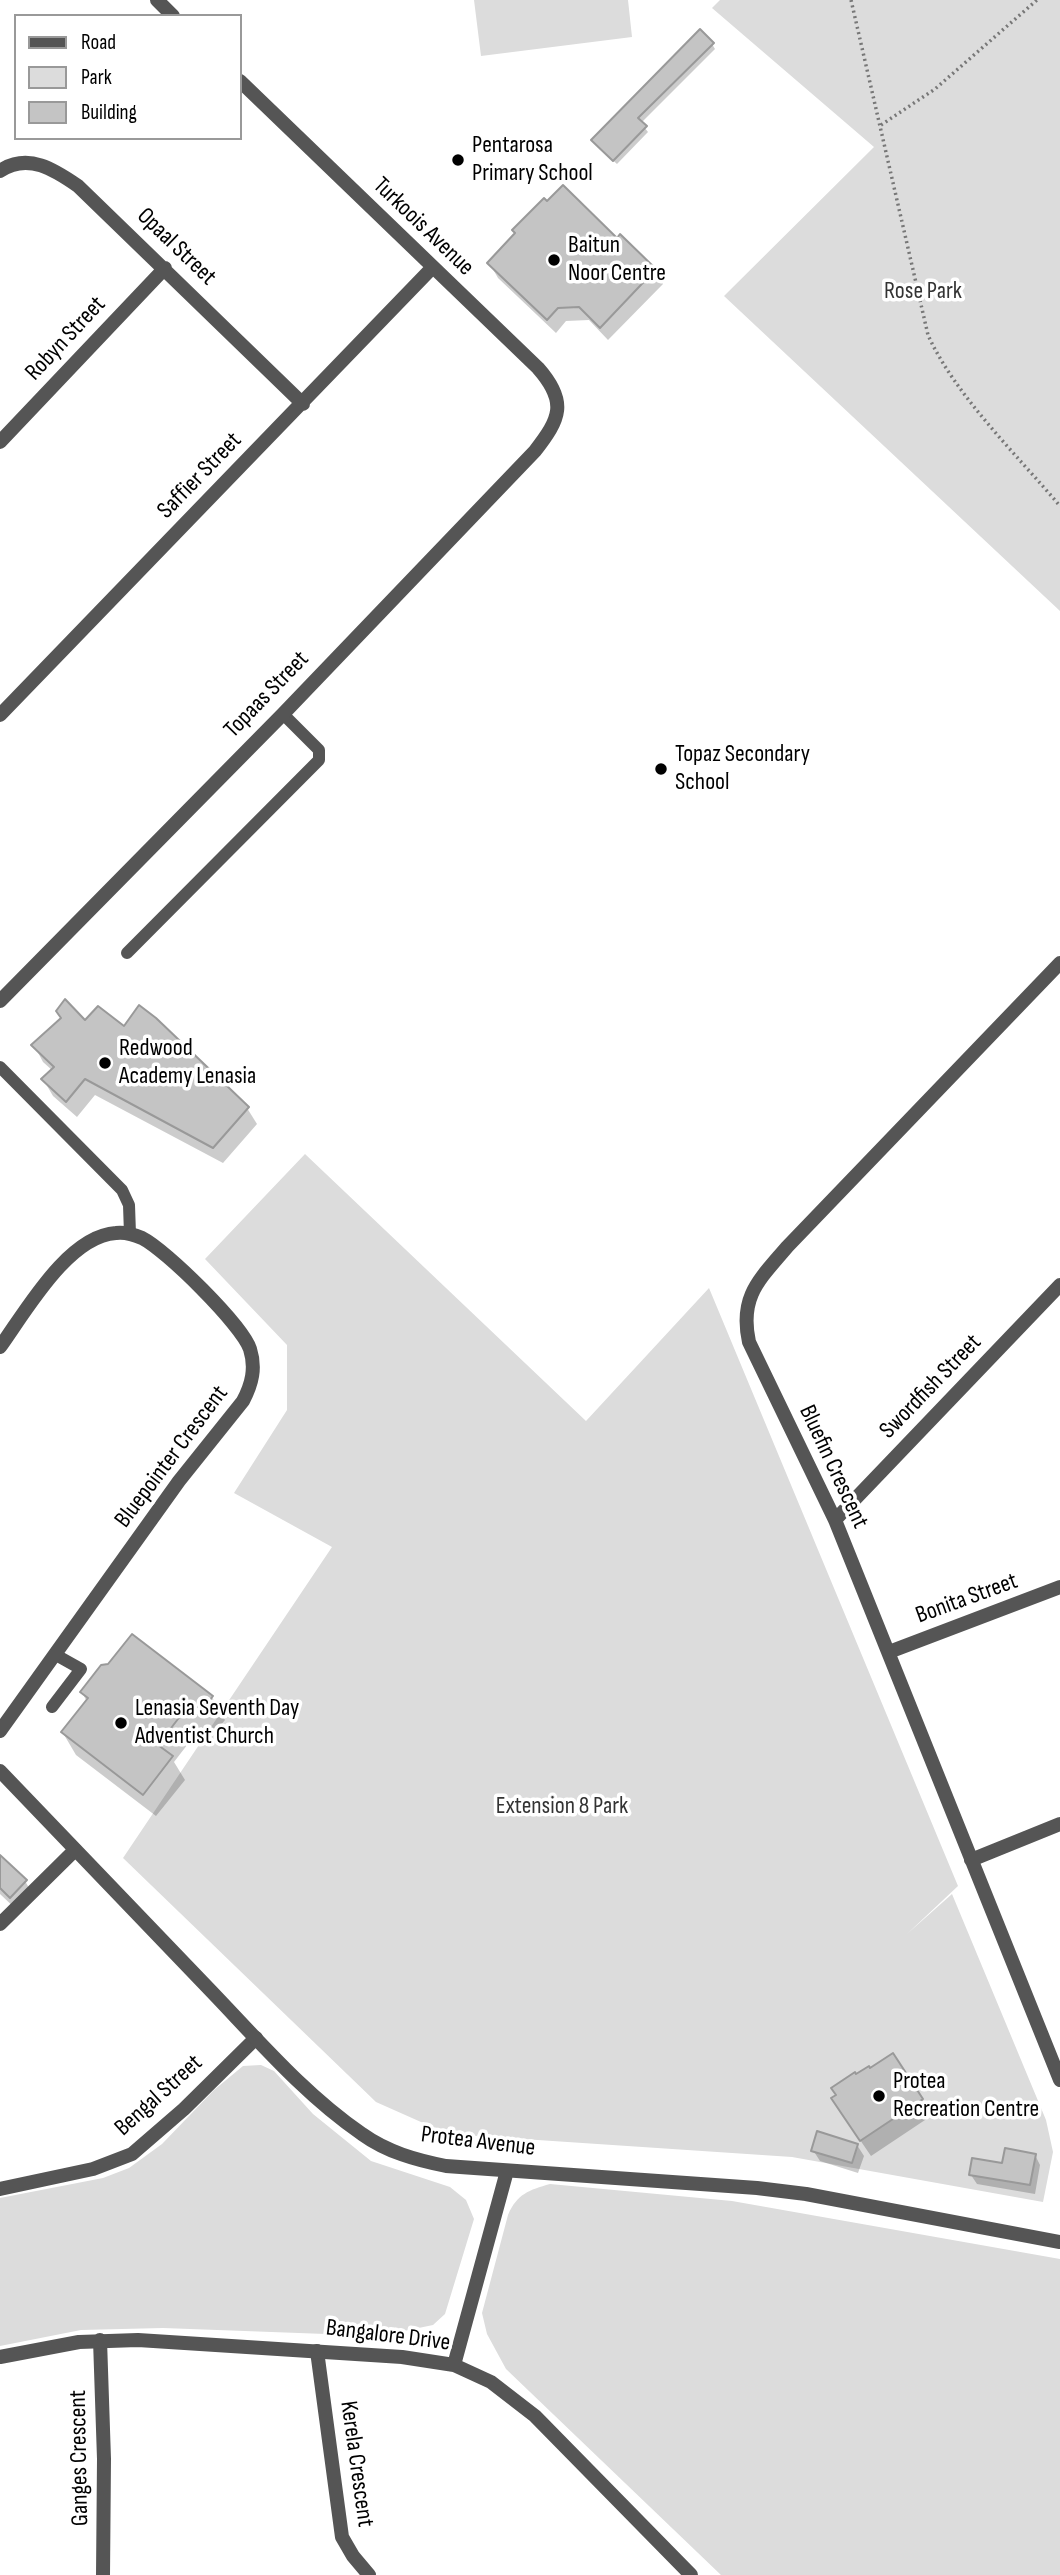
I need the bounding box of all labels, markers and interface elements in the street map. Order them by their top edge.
legend [14,14,242,140]
text: Road [81,30,116,55]
text: Park [81,65,112,90]
text: Building [81,100,137,125]
place label: Pentarosa Primary School [472,132,593,188]
marker: Pentarosa Primary School [450,152,466,168]
street label: Turkoois Avenue [367,172,479,282]
street label: Opaal Street [130,202,222,292]
place label: Baitun Noor Centre [568,232,666,288]
marker: Baitun Noor Centre [546,252,562,268]
park label: Rose Park [884,278,962,306]
street label: Robyn Street [20,291,112,387]
street label: Saffier Street [152,427,248,525]
street label: Topaas Street [219,646,315,744]
place label: Topaz Secondary School [675,741,810,797]
marker: Topaz Secondary School [653,761,669,777]
place label: Redwood Academy Lenasia [119,1035,256,1091]
marker: Redwood Academy Lenasia [97,1055,113,1071]
street label: Swordfish Street [874,1329,988,1445]
street label: Bluepointer Crescent [109,1380,235,1534]
street label: Bluefin Crescent [792,1401,874,1533]
street label: Bonita Street [912,1567,1022,1631]
place label: Lenasia Seventh Day Adventist Church [135,1695,299,1751]
marker: Lenasia Seventh Day Adventist Church [113,1715,129,1731]
park label: Extension 8 Park [496,1793,628,1821]
street label: Bengal Street [109,2049,209,2143]
place label: Protea Recreation Centre [893,2068,1039,2124]
marker: Protea Recreation Centre [871,2088,887,2104]
street label: Protea Avenue [419,2121,537,2163]
street label: Bangalore Drive [324,2314,452,2358]
street label: Ganges Crescent [64,2390,96,2526]
street label: Kerela Crescent [333,2399,379,2529]

